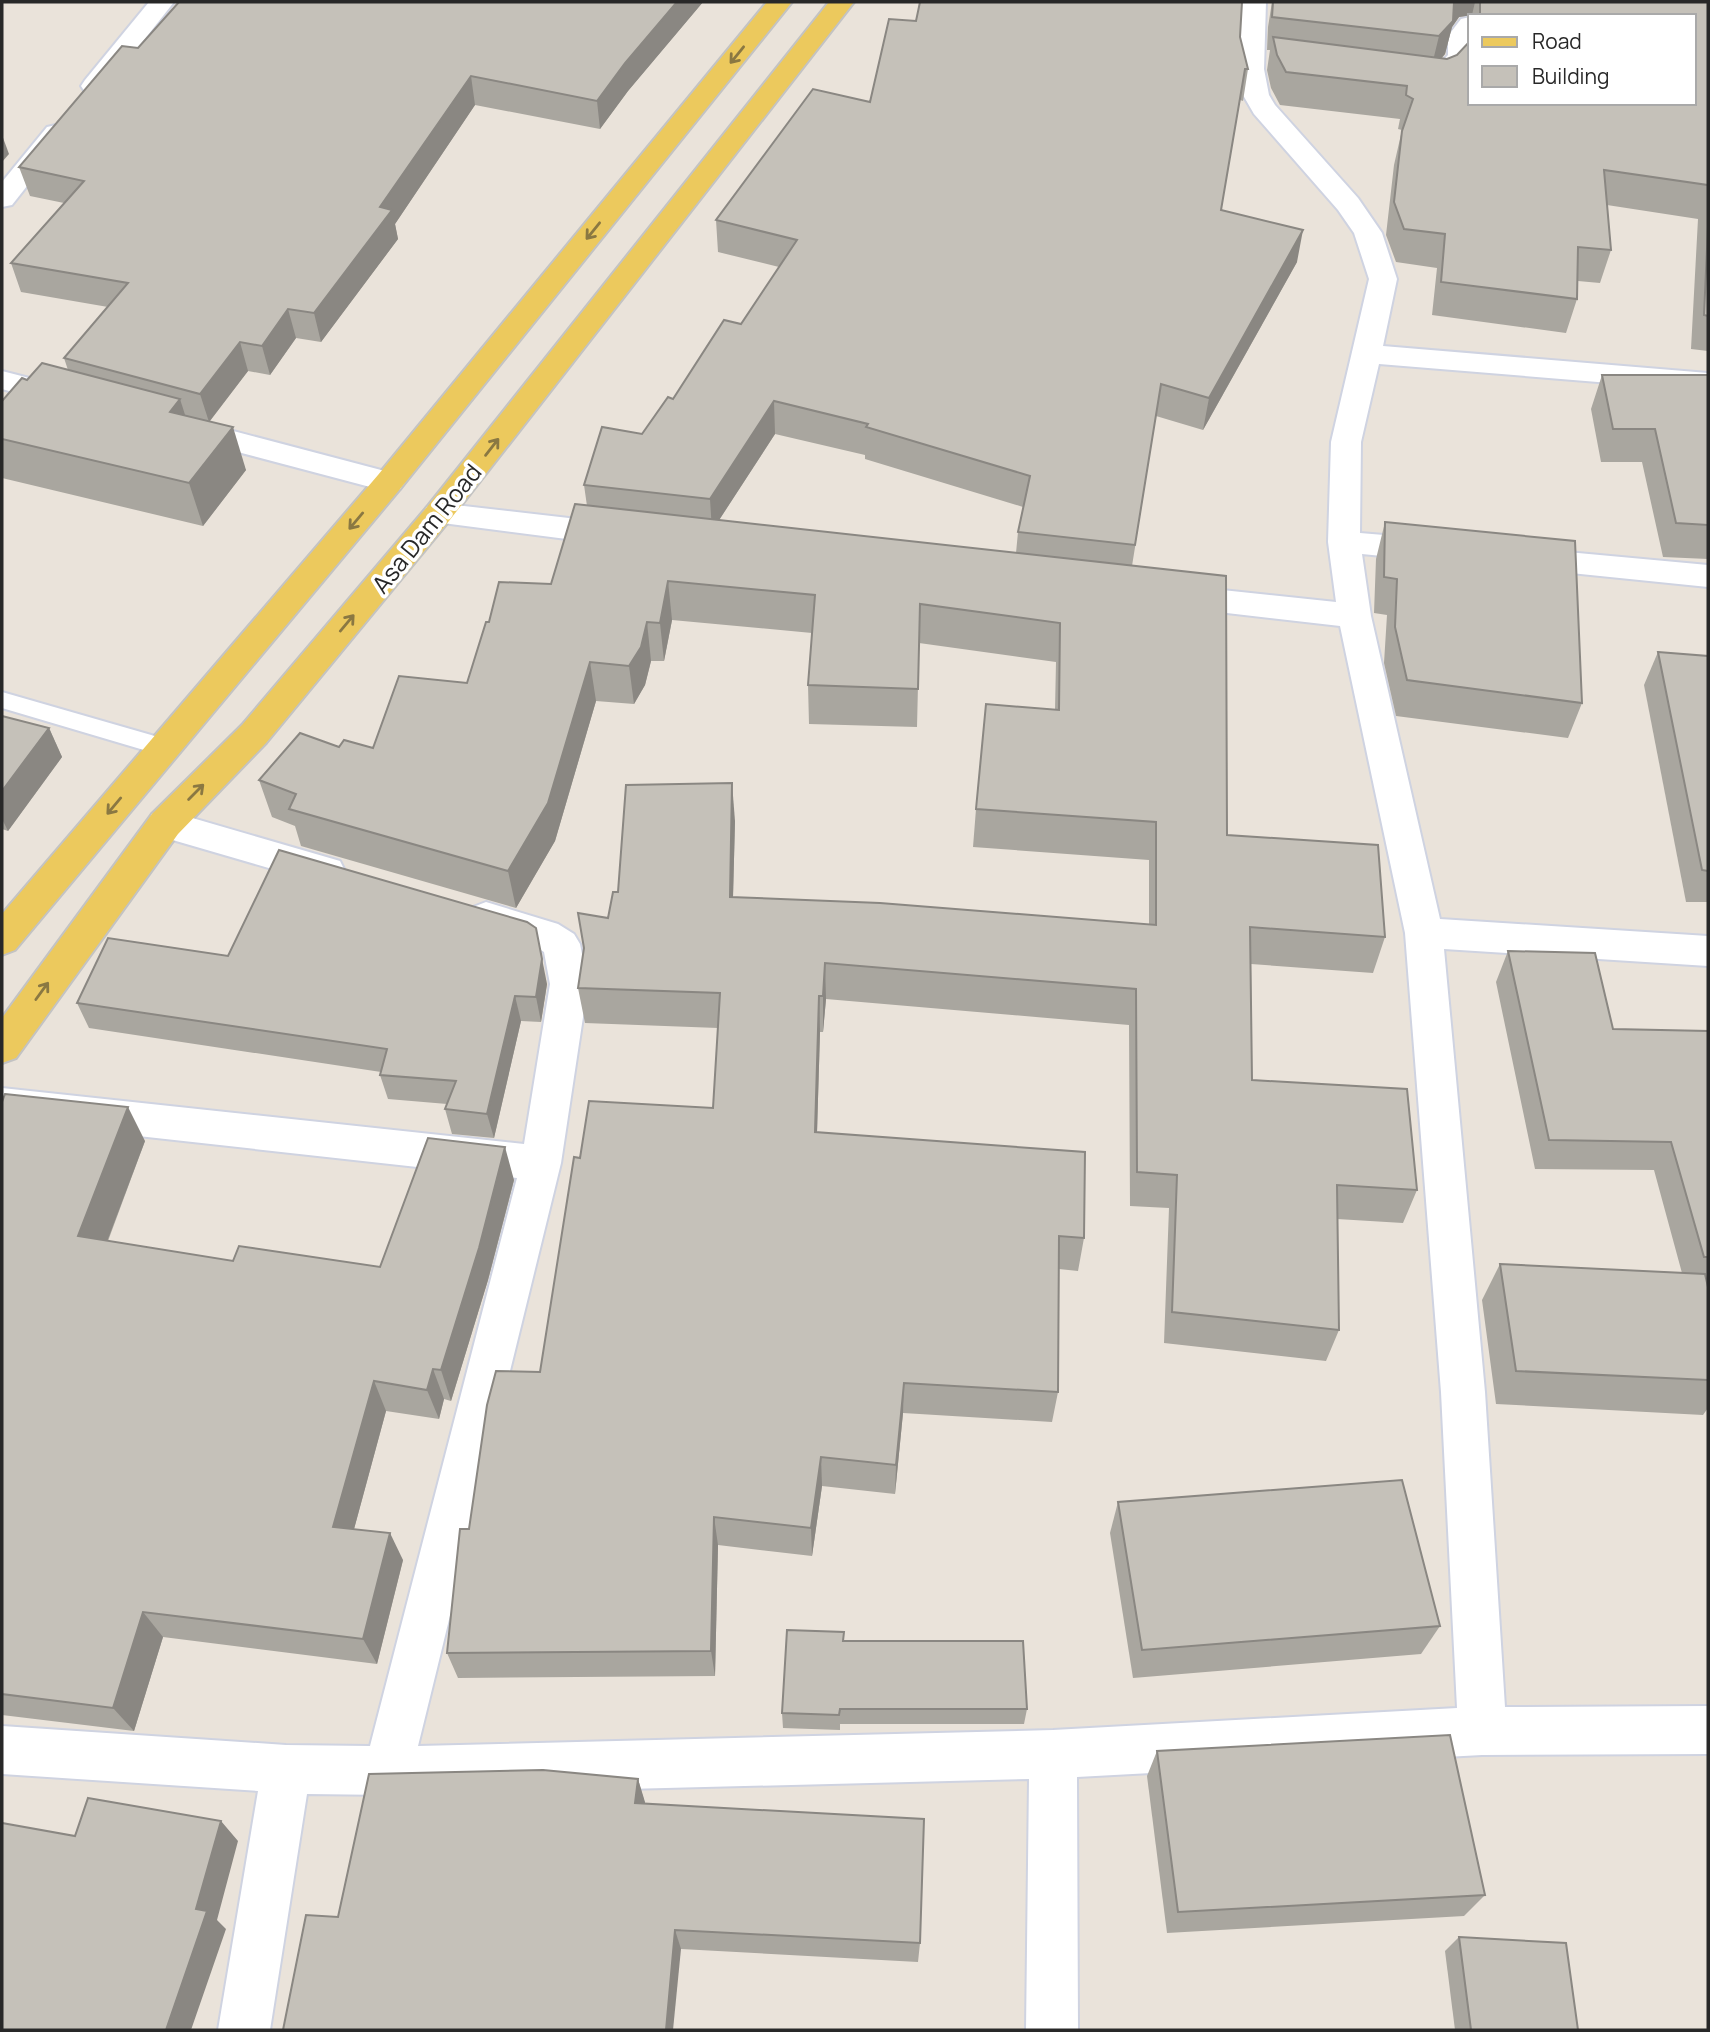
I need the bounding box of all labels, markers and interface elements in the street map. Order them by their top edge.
legend [1468,14,1696,105]
text: Road [1532,27,1582,55]
one-way arrow [729,45,745,63]
text: Building [1532,62,1609,90]
one-way arrow [586,222,601,240]
one-way arrow [484,438,499,456]
street label: Asa Dam Road [364,456,488,600]
one-way arrow [348,511,364,529]
one-way arrow [339,614,355,632]
one-way arrow [187,784,204,801]
one-way arrow [106,797,122,815]
one-way arrow [34,982,49,1001]

